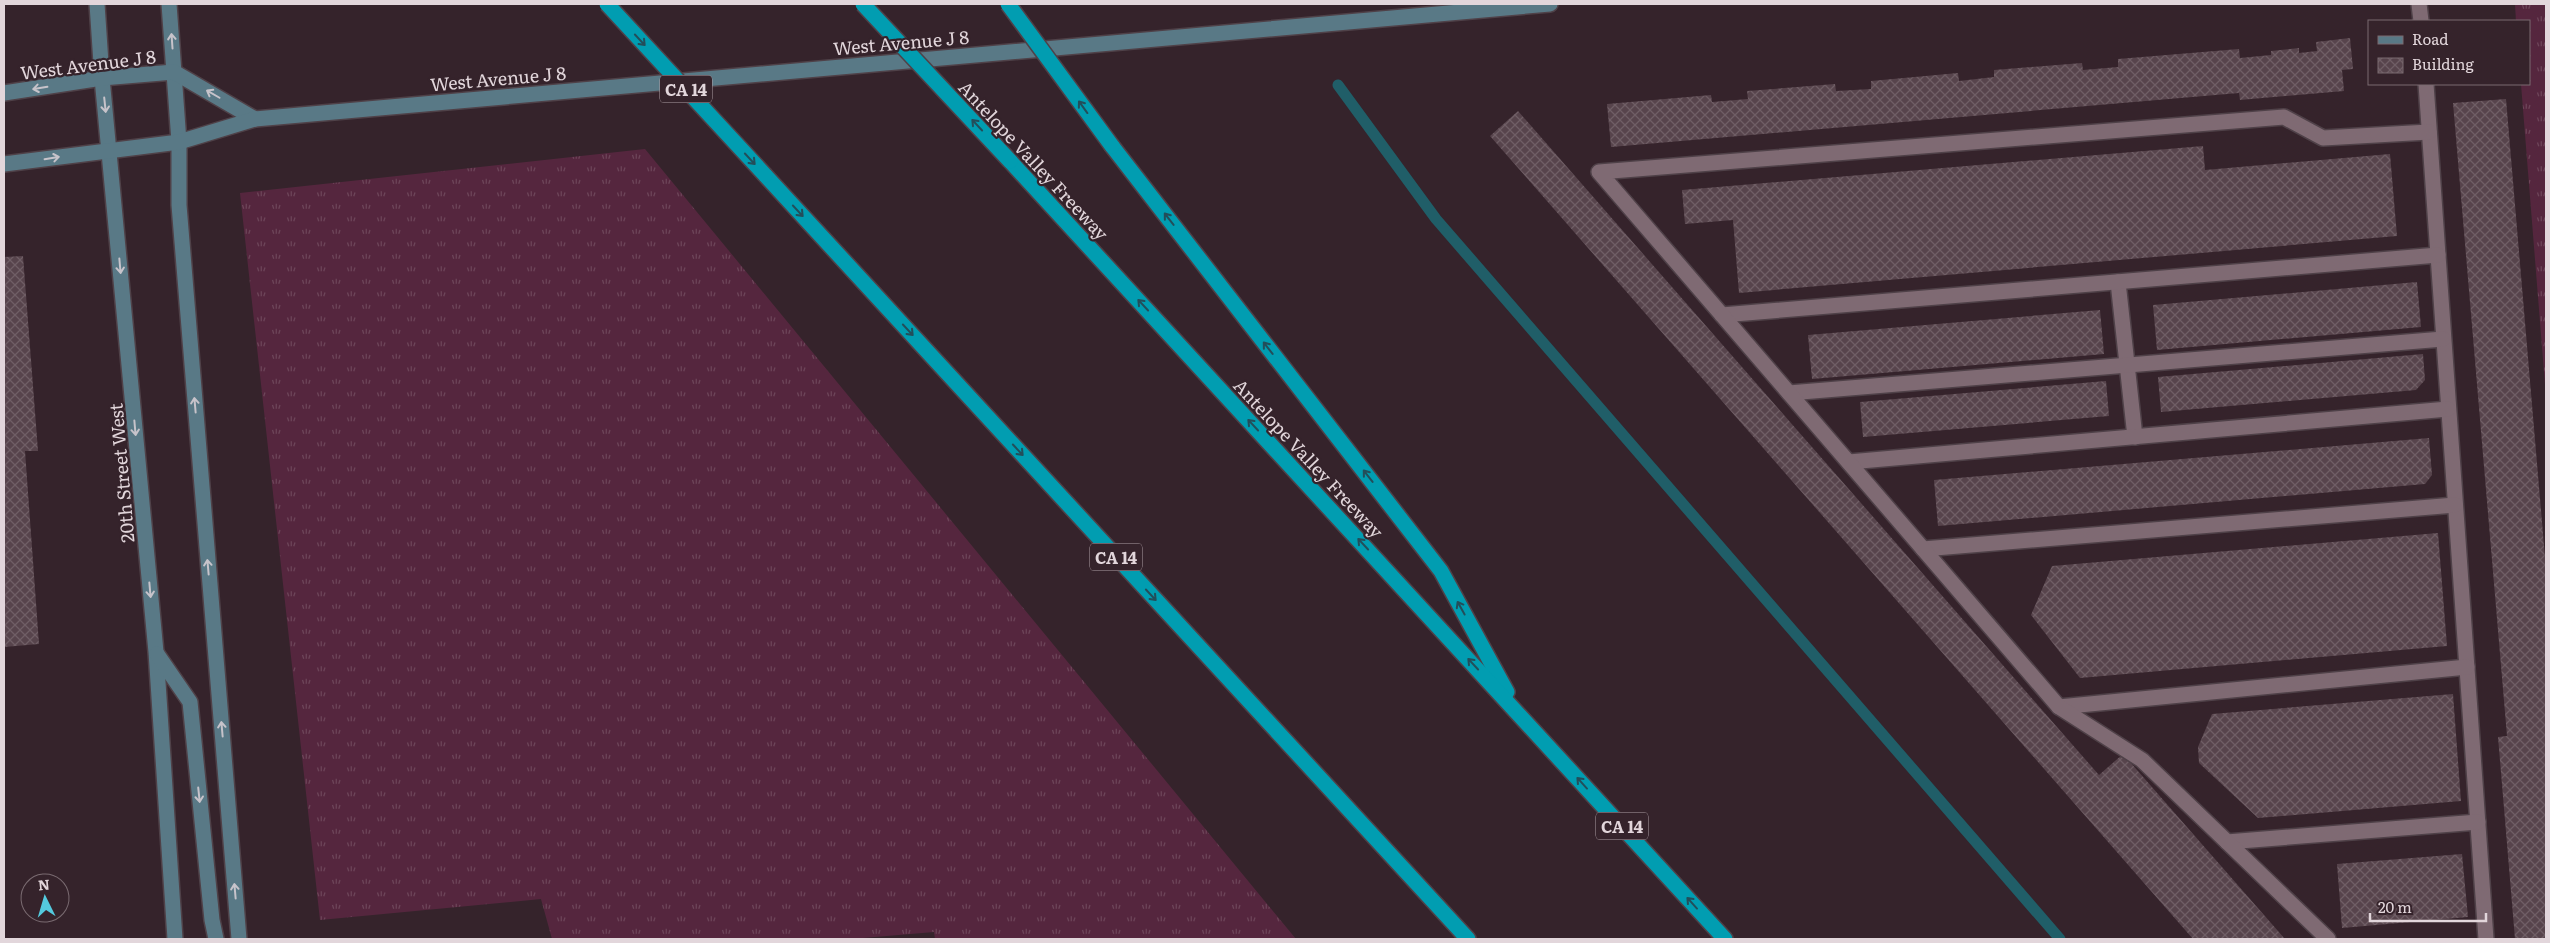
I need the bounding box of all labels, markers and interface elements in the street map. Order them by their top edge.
legend [2368,20,2530,85]
street label: West Avenue J 8 [832,23,970,61]
text: Road [2412,27,2448,50]
one-way arrow [167,33,177,49]
one-way arrow [634,33,646,46]
street label: West Avenue J 8 [19,42,157,86]
text: Building [2412,52,2474,75]
street label: West Avenue J 8 [429,59,567,97]
street label: Antelope Valley Freeway [953,74,1116,246]
road number: CA 14 [660,76,712,102]
one-way arrow [32,83,48,93]
one-way arrow [207,89,221,99]
one-way arrow [100,96,110,112]
one-way arrow [1078,101,1089,114]
one-way arrow [971,119,983,132]
one-way arrow [44,153,60,163]
one-way arrow [744,153,756,165]
one-way arrow [792,204,804,217]
one-way arrow [1163,213,1174,226]
one-way arrow [115,258,125,274]
one-way arrow [1137,299,1149,312]
one-way arrow [902,324,914,337]
one-way arrow [1263,342,1274,355]
street label: Antelope Valley Freeway [1228,372,1391,544]
one-way arrow [190,397,200,413]
street label: 20th Street West [101,401,141,544]
one-way arrow [1247,418,1259,431]
one-way arrow [130,420,140,436]
one-way arrow [1012,443,1024,456]
one-way arrow [1362,470,1373,483]
one-way arrow [1357,538,1369,551]
road number: CA 14 [1090,544,1142,570]
one-way arrow [204,559,213,575]
one-way arrow [146,582,155,598]
one-way arrow [1145,589,1157,601]
one-way arrow [1456,602,1466,616]
one-way arrow [1468,657,1479,670]
one-way arrow [217,721,226,737]
one-way arrow [1577,777,1588,790]
one-way arrow [194,787,204,803]
road number: CA 14 [1596,812,1648,839]
north arrow [20,873,70,923]
text: N [37,874,51,895]
one-way arrow [230,883,240,899]
scale bar [2370,890,2486,922]
text: 20 m [2378,895,2412,918]
one-way arrow [1686,897,1698,910]

